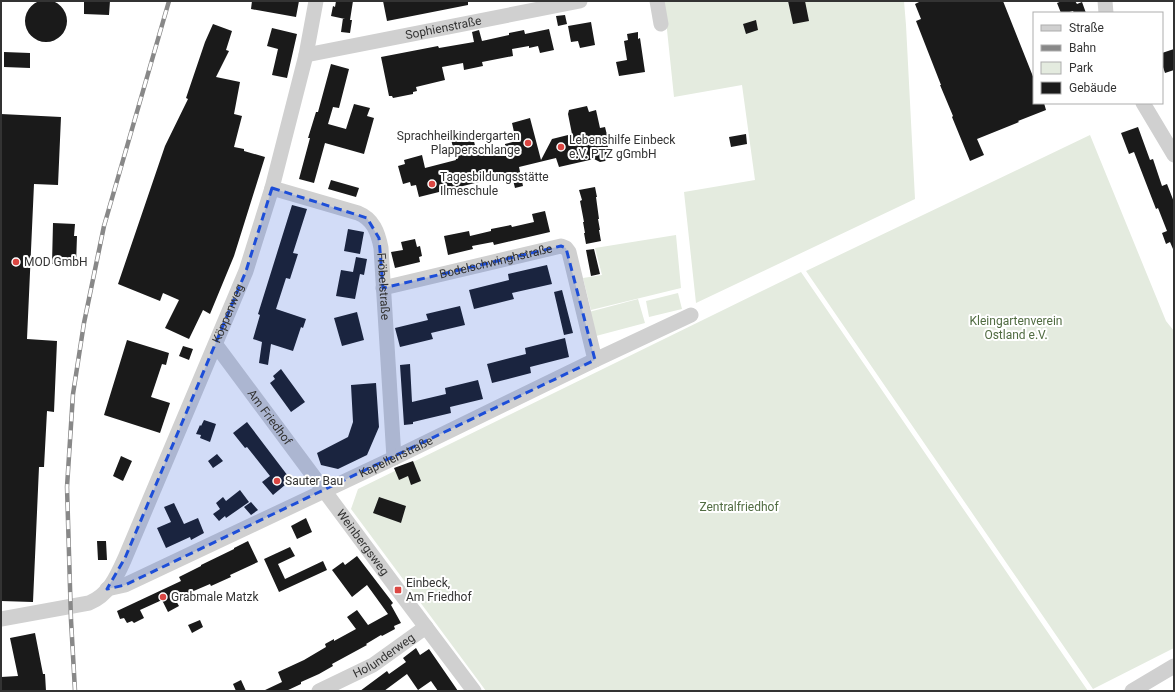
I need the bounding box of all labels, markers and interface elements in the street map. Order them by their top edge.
legend [1033,12,1163,104]
street label: Sophienstraße [404,14,483,42]
text: Straße [1069,21,1104,35]
text: Bahn [1069,41,1096,55]
text: Park [1069,61,1094,75]
text: Gebäude [1069,81,1117,95]
place label: Sprachheilkindergarten Plapperschlange [397,129,520,157]
place label: Lebenshilfe Einbeck e.V. PTZ gGmbH [569,133,676,161]
marker: Sprachheilkindergarten Plapperschlange [523,138,533,148]
marker: Lebenshilfe Einbeck e.V. PTZ gGmbH [556,142,566,152]
place label: Tagesbildungsstätte Ilmeschule [440,170,549,198]
marker: Tagesbildungsstätte Ilmeschule [427,179,437,189]
street label: Bodelschwinghstraße [438,241,554,281]
street label: Fröbelstraße [374,252,392,321]
place label: MOD GmbH [24,255,88,269]
marker: MOD GmbH [11,257,21,267]
street label: Köppenweg [209,282,247,345]
park label: Kleingartenverein Ostland e.V. [970,314,1062,342]
street label: Am Friedhof [244,387,295,448]
street label: Kapellenstraße [357,433,435,481]
place label: Sauter Bau [285,474,343,488]
marker: Sauter Bau [272,476,282,486]
park label: Zentralfriedhof [699,500,779,514]
street label: Weinbergsweg [334,507,392,578]
place label: Einbeck, Am Friedhof [406,576,472,604]
marker: Einbeck, Am Friedhof [393,585,403,595]
place label: Grabmale Matzk [171,590,259,604]
marker: Grabmale Matzk [158,592,168,602]
street label: Holunderweg [351,630,417,681]

